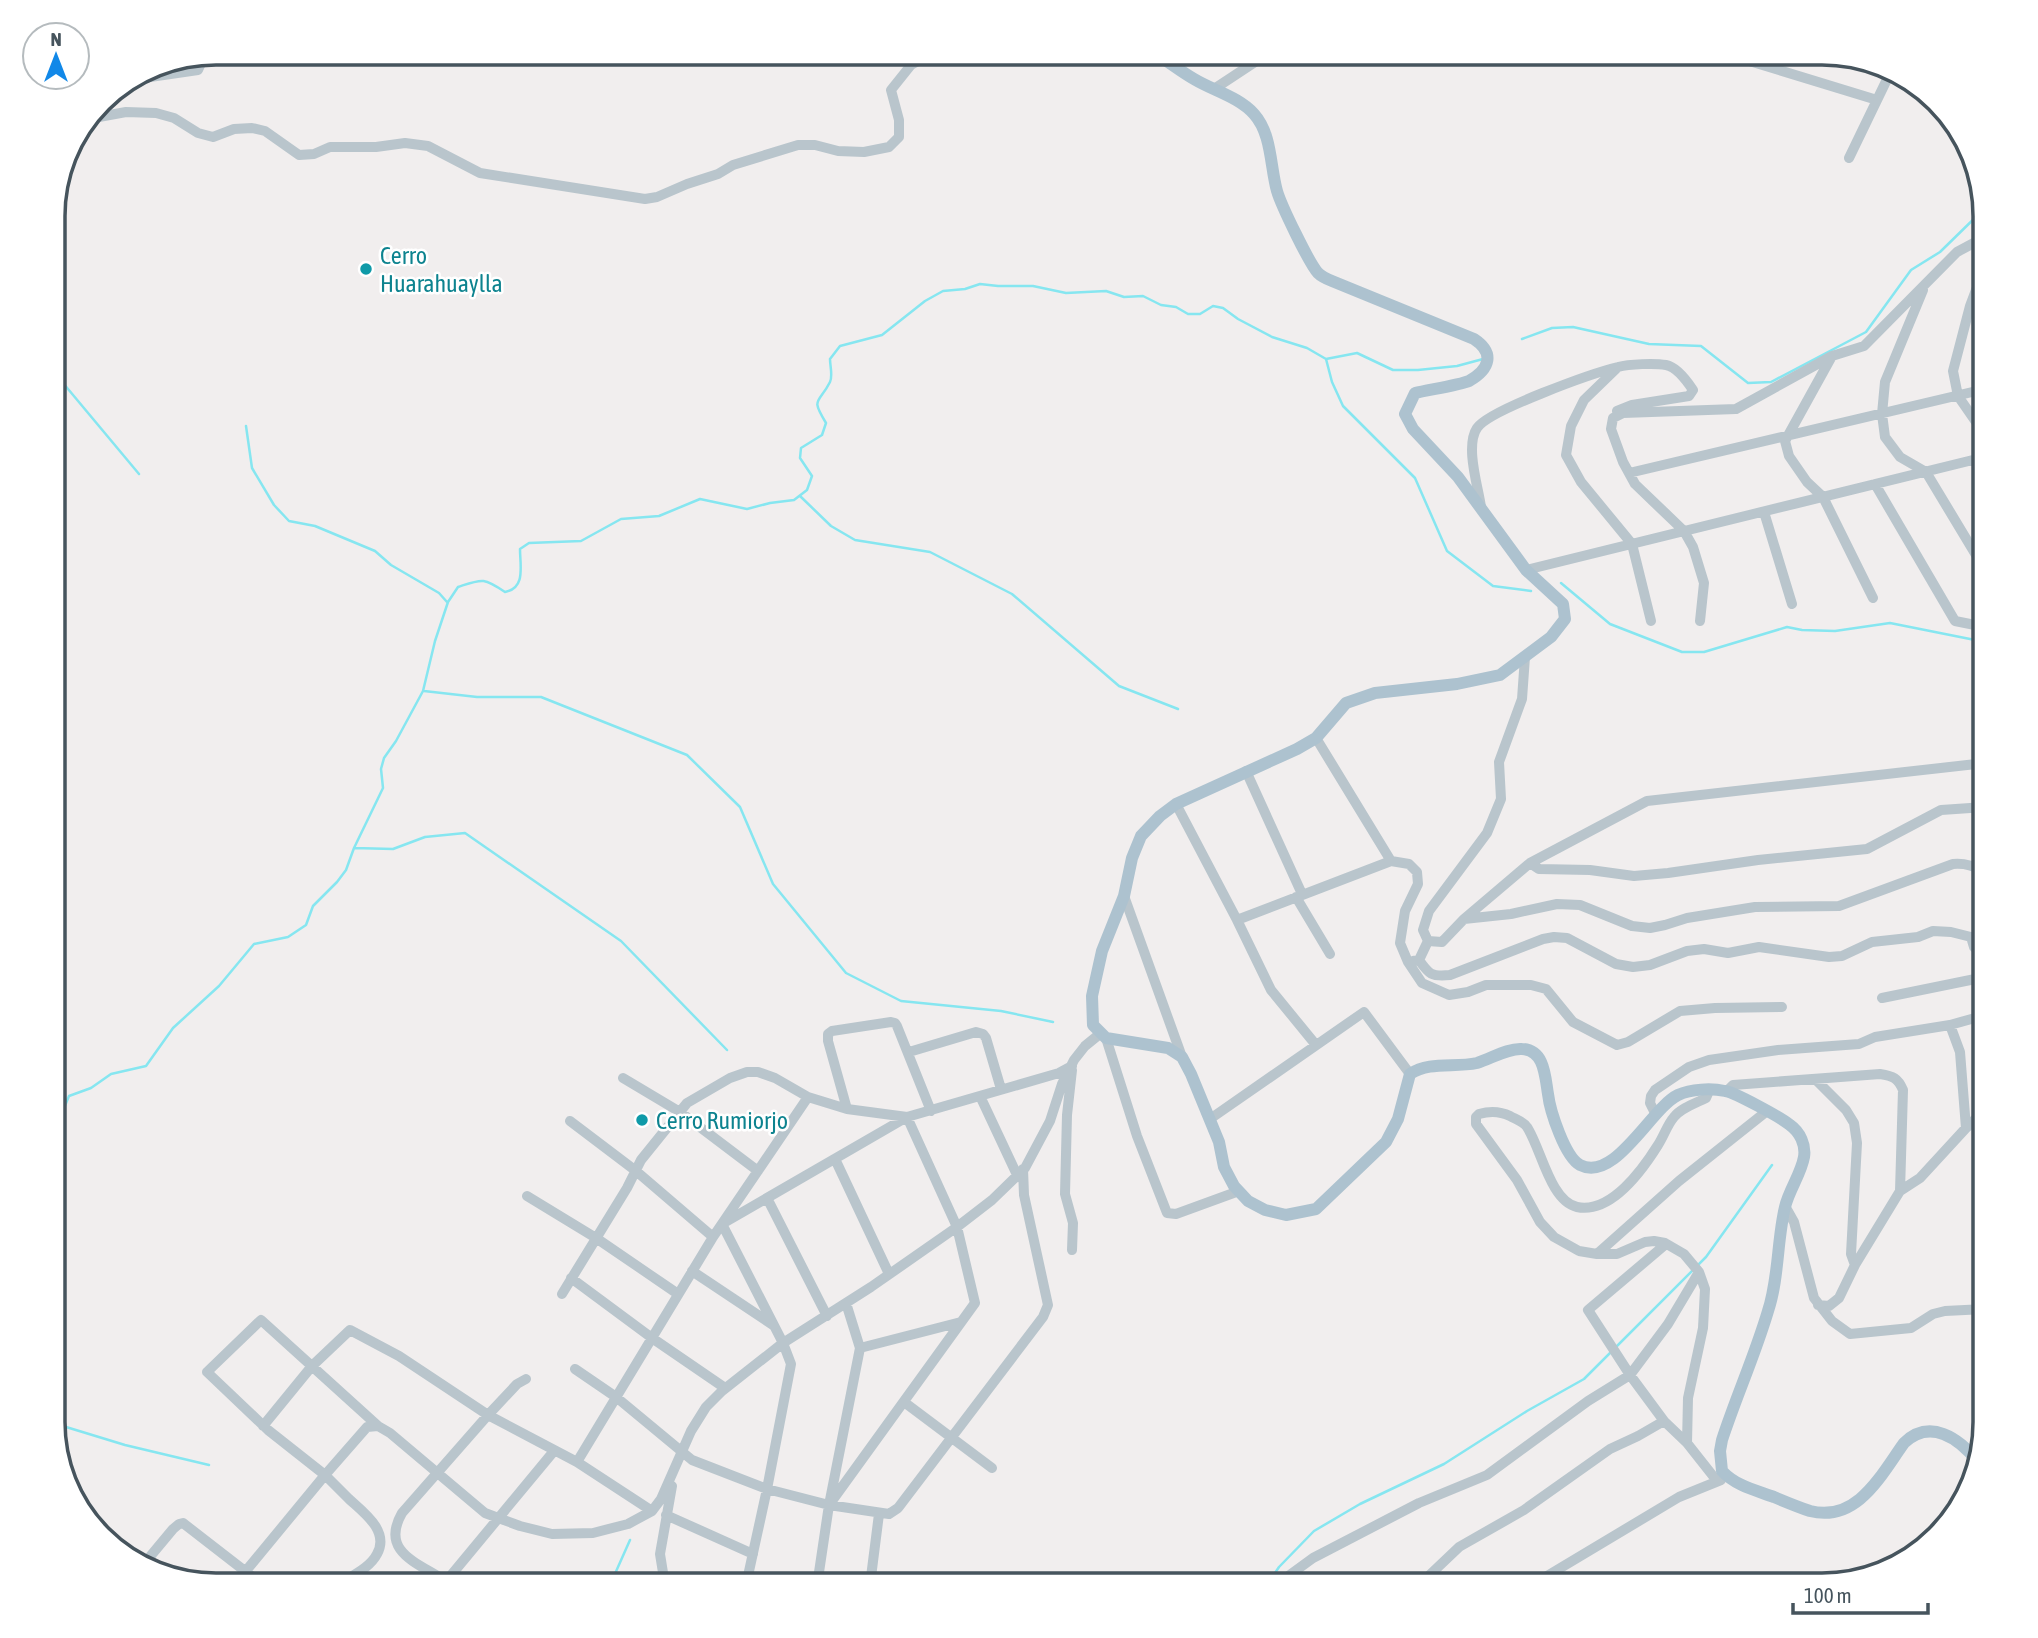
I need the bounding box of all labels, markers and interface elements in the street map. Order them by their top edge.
north arrow [21,21,91,91]
text: N [50,28,62,50]
place label: Cerro Huarahuaylla [380,242,503,297]
marker: Cerro Huarahuaylla [358,261,374,277]
place label: Cerro Rumiorjo [656,1107,788,1134]
marker: Cerro Rumiorjo [634,1112,650,1128]
scale bar [1793,1572,1928,1616]
text: 100 m [1804,1583,1852,1607]

